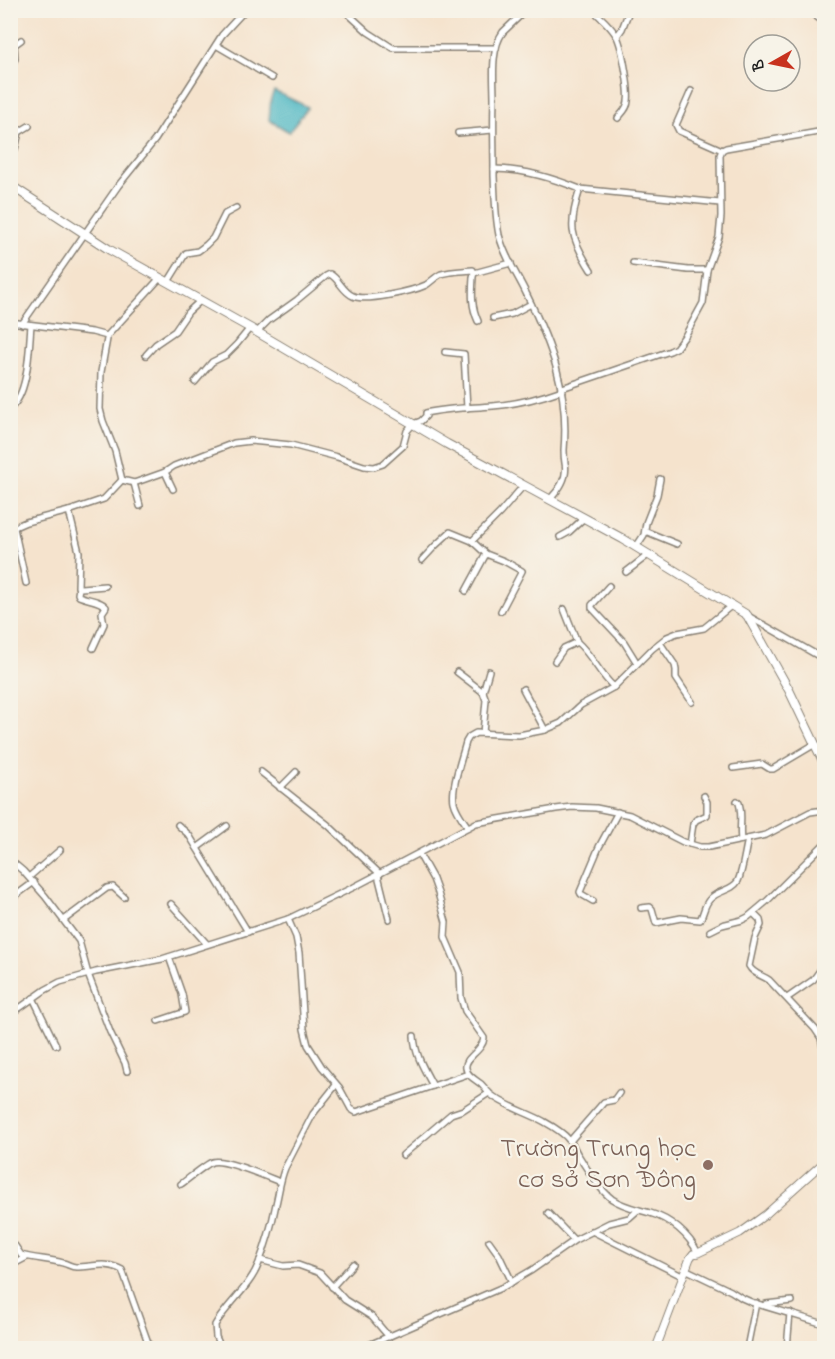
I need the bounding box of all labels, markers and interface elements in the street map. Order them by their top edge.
north arrow [742,33,802,93]
text: B [746,58,772,73]
place label: Trường Trung học cơ sở Sơn Đông [500,1130,696,1200]
marker: Trường Trung học cơ sở Sơn Đông [701,1158,715,1172]

